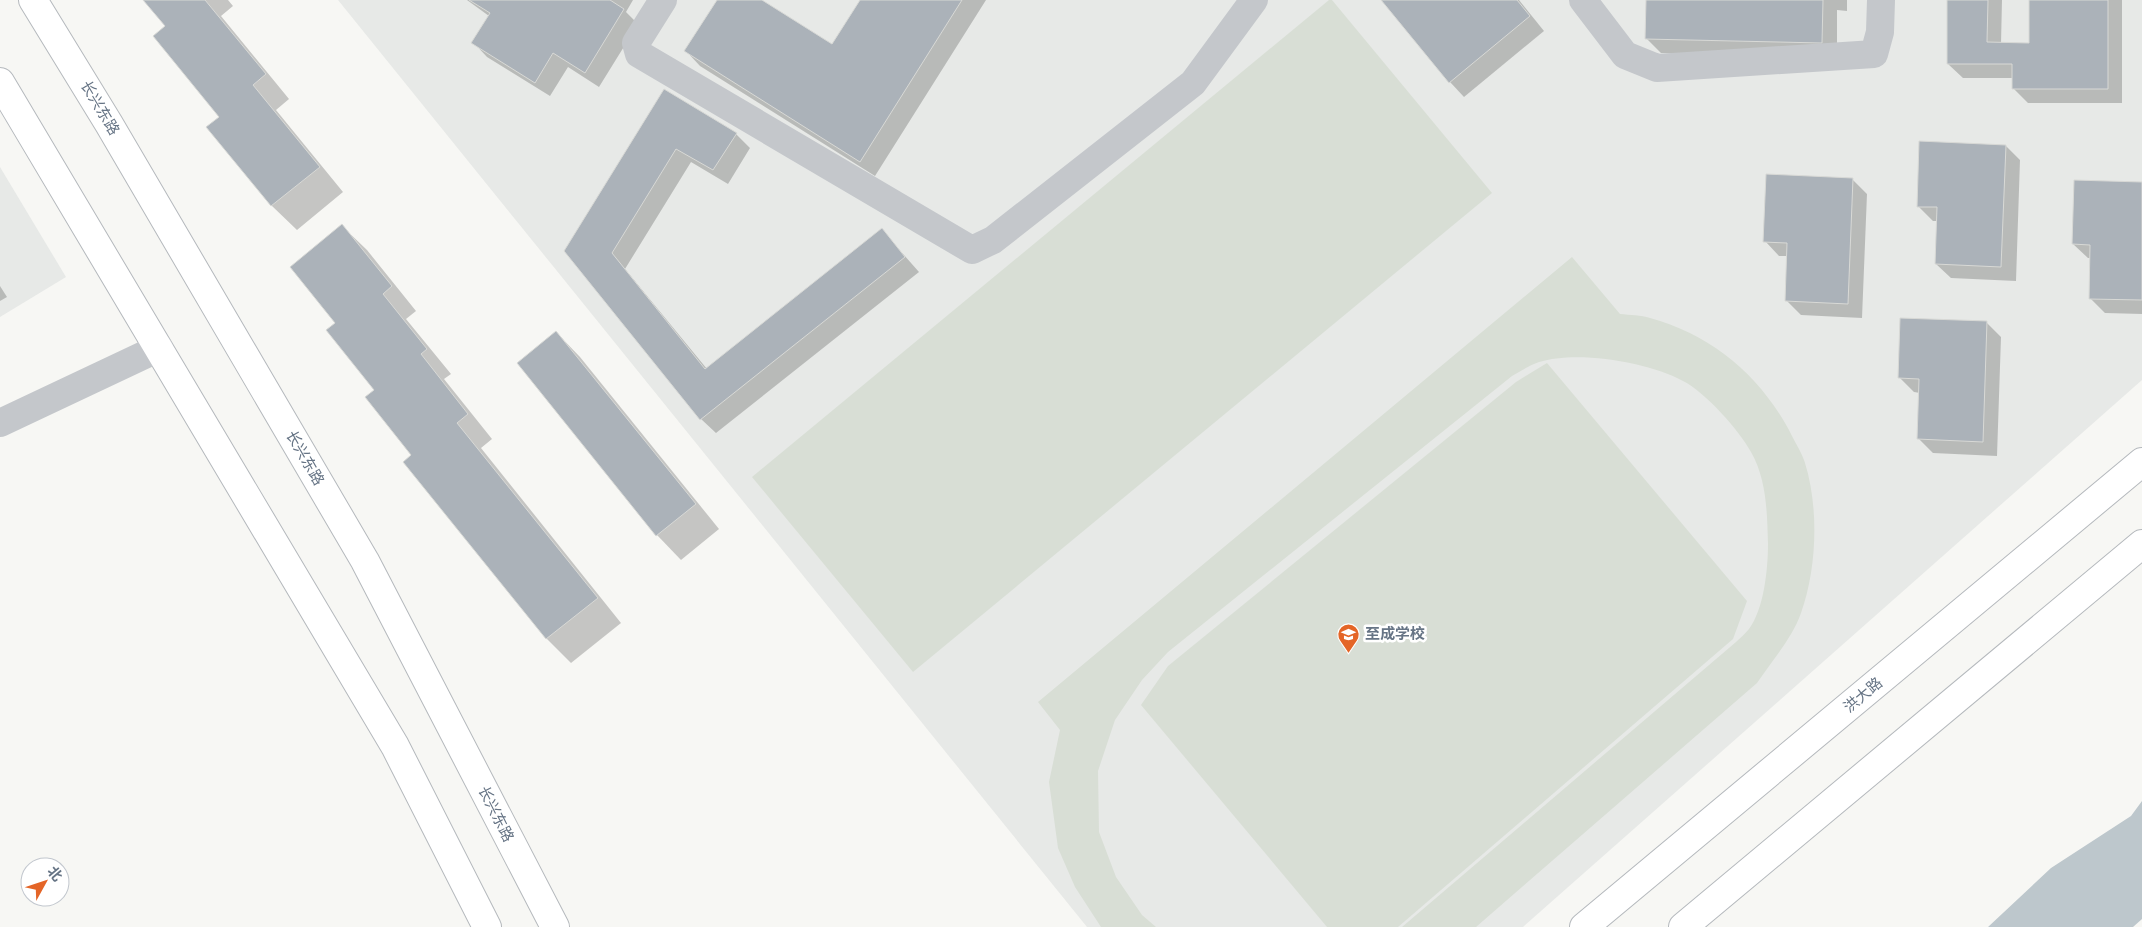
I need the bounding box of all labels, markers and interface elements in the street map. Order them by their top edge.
street label: 长兴东路 [77,77,124,138]
street label: 长兴东路 [282,427,329,488]
school or university icon: 至成学校 [1337,622,1361,653]
place label: 至成学校 [1365,624,1425,643]
street label: 洪大路 [1839,673,1886,716]
street label: 长兴东路 [474,783,519,845]
north arrow [20,857,70,907]
text: 北 [44,862,66,885]

